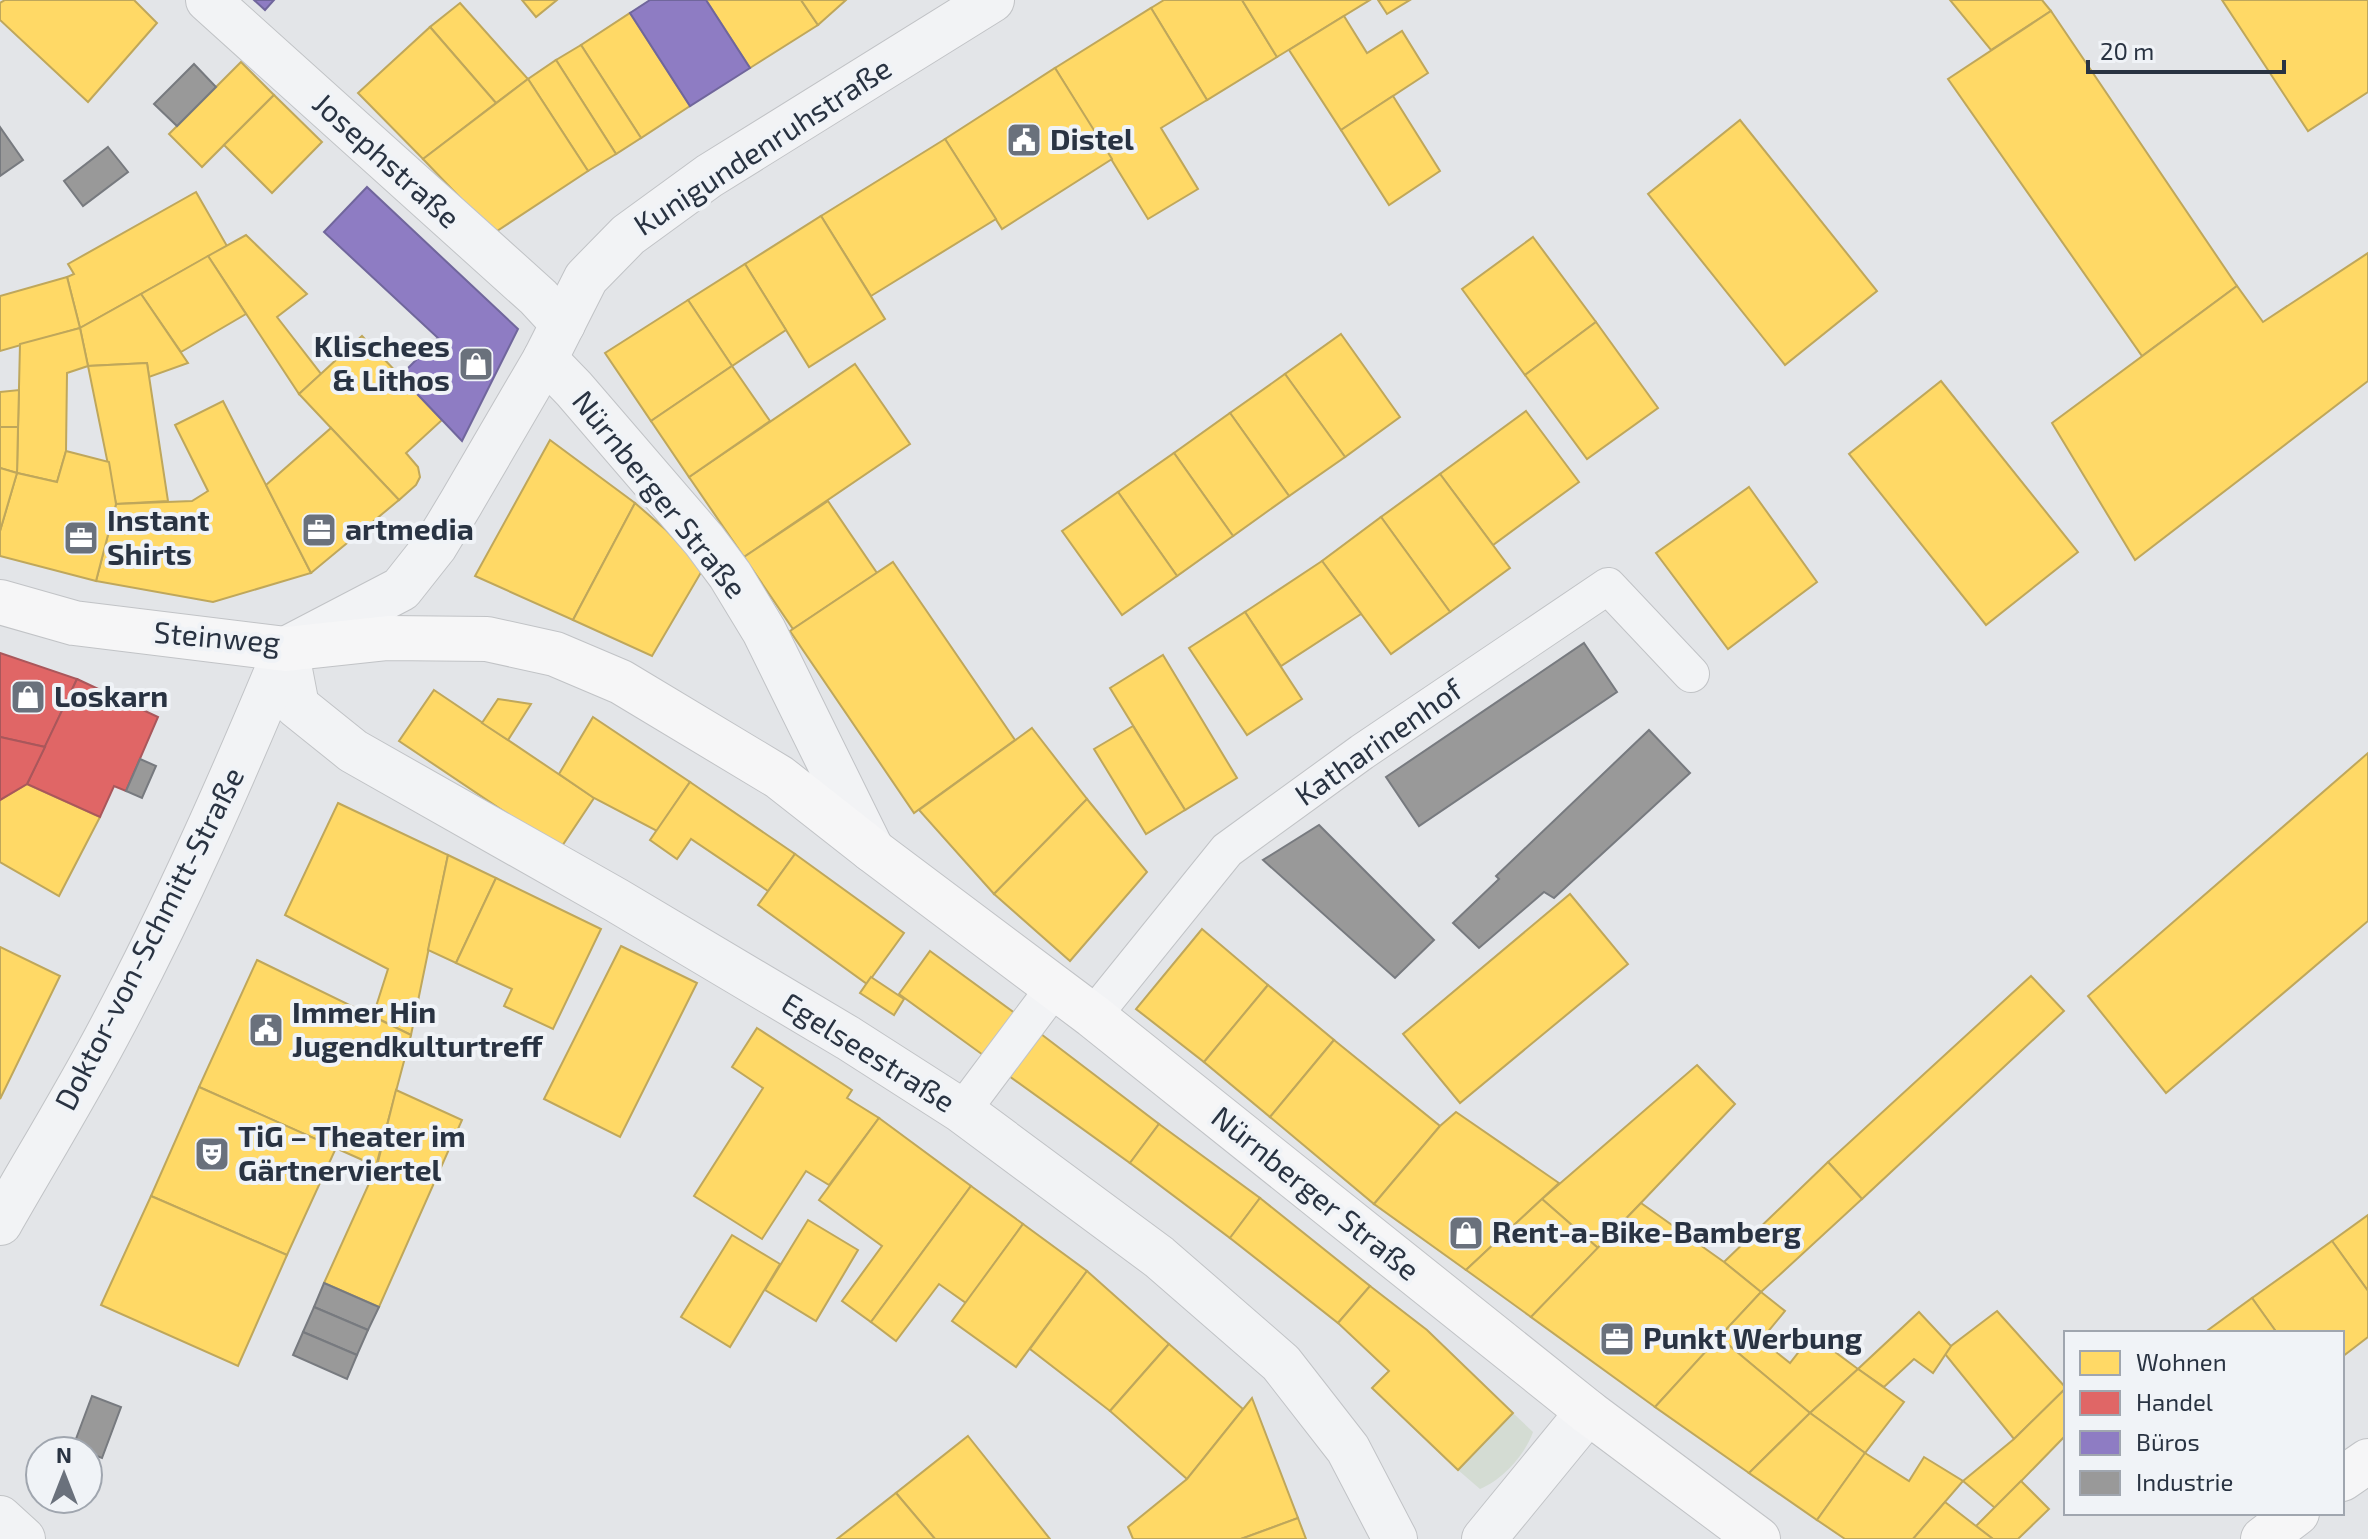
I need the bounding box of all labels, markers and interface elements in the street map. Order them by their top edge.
scale bar [2088,24,2284,74]
text: 20 m [2100,36,2154,65]
street label: Kunigundenruhstraße [626,49,897,242]
street label: Josephstraße [307,84,468,235]
place label: Distel [1050,120,1134,156]
public building icon: Distel [1005,121,1043,159]
place label: Klischees & Lithos [314,327,450,397]
shop icon: Klischees & Lithos [457,345,495,383]
street label: Nürnberger Straße [566,383,755,605]
place label: Instant Shirts [107,501,209,571]
place label: artmedia [345,510,474,546]
office icon: artmedia [300,511,338,549]
office icon: Instant Shirts [62,519,100,557]
street label: Steinweg [153,613,282,659]
street label: Katharinenhof [1287,670,1469,812]
place label: Loskarn [54,677,168,713]
shop icon: Loskarn [9,678,47,716]
street label: Doktor-von-Schmitt-Straße [46,761,250,1115]
street label: Egelseestraße [776,984,962,1119]
place label: Immer Hin Jugendkulturtreff [292,993,544,1063]
public building icon: Immer Hin Jugendkulturtreff [247,1011,285,1049]
street label: Nürnberger Straße [1205,1098,1427,1287]
place label: TiG – Theater im Gärtnerviertel [238,1117,466,1187]
theatre icon: TiG – Theater im Gärtnerviertel [193,1135,231,1173]
place label: Rent-a-Bike-Bamberg [1492,1213,1802,1249]
shop icon: Rent-a-Bike-Bamberg [1447,1214,1485,1252]
place label: Punkt Werbung [1643,1319,1863,1355]
office icon: Punkt Werbung [1598,1320,1636,1358]
legend [2064,1331,2344,1515]
text: Wohnen [2136,1347,2227,1376]
text: Handel [2136,1387,2213,1416]
text: Büros [2136,1427,2200,1456]
north arrow [24,1435,104,1515]
text: N [56,1441,72,1467]
text: Industrie [2136,1467,2233,1496]

